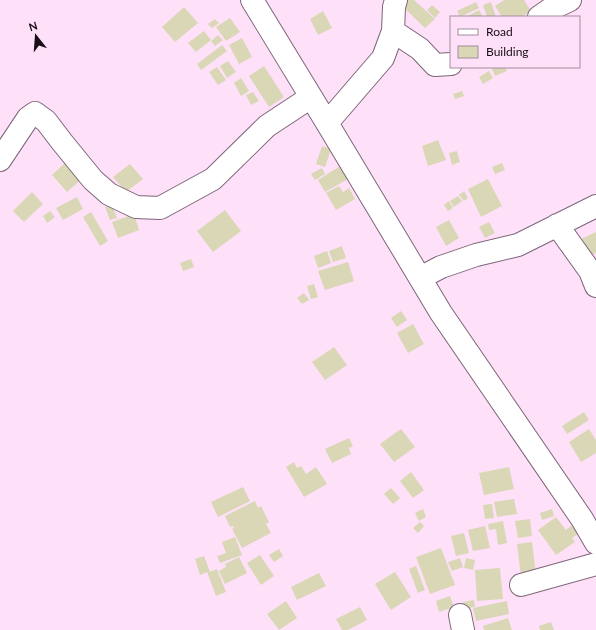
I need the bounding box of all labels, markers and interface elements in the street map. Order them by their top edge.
north arrow [16,16,56,56]
legend [450,16,580,68]
text: N [27,19,39,33]
text: Road [486,24,513,39]
text: Building [486,44,529,59]

